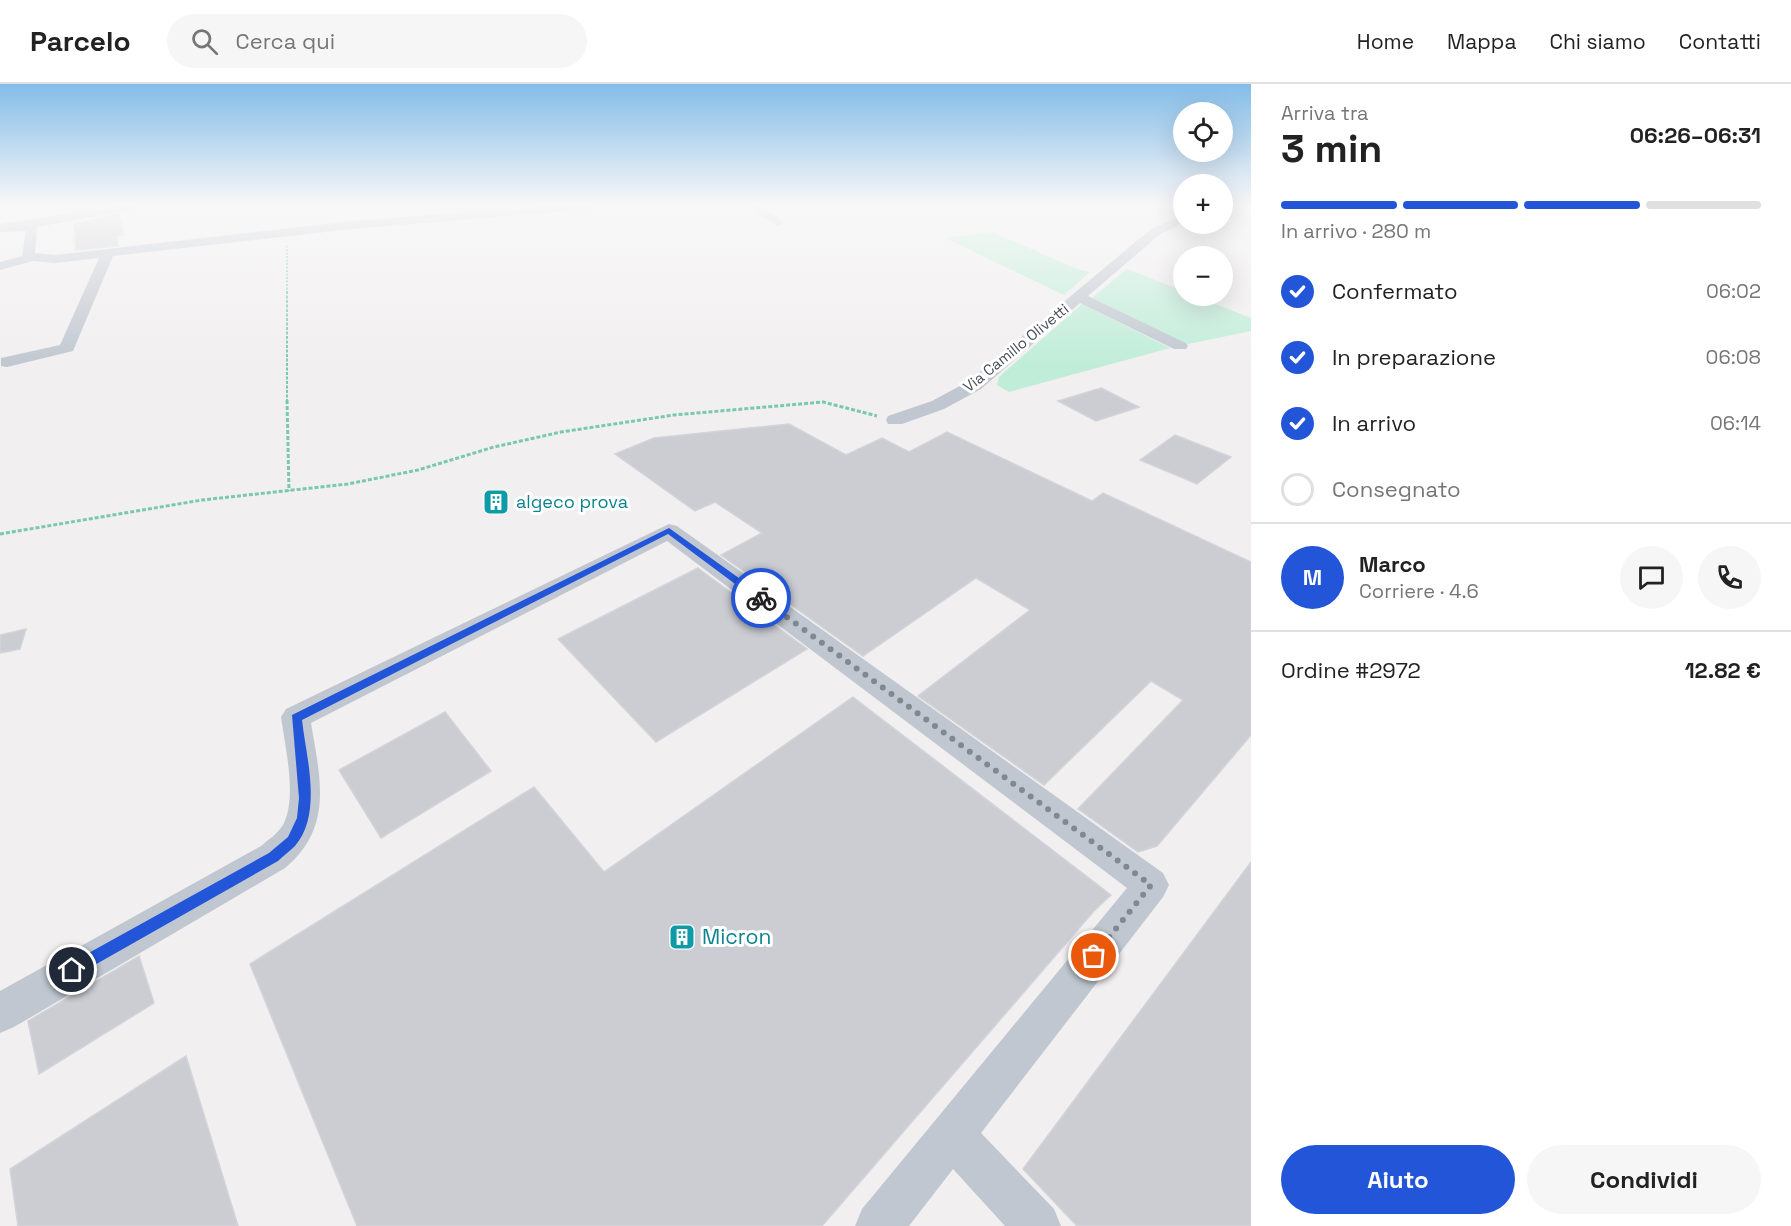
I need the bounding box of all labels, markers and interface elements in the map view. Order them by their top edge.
search box [167,14,587,68]
text: Parcelo [30,23,131,59]
icon: search [188,25,221,58]
text: Cerca qui [236,27,335,55]
text: Home [1357,28,1414,55]
text: Mappa [1447,28,1516,55]
text: Chi siamo [1549,28,1646,55]
text: Contatti [1679,28,1761,55]
text: Arriva tra [1281,100,1369,126]
map controls [1173,102,1233,306]
button: locate [1173,102,1233,162]
text: 06:26–06:31 [1630,121,1761,149]
text: 3 min [1281,124,1382,173]
button: + [1173,174,1233,234]
text: In arrivo · 280 m [1281,218,1431,244]
button: − [1173,246,1233,306]
icon: check [1281,275,1314,308]
text: Confermato [1332,277,1458,305]
text: 06:02 [1706,278,1761,304]
street label: Via Camillo Olivetti [959,299,1072,396]
icon: check [1281,341,1314,374]
text: In preparazione [1332,343,1496,371]
text: 06:08 [1706,344,1761,370]
icon: check [1281,407,1314,440]
text: In arrivo [1332,409,1416,437]
text: 06:14 [1710,410,1761,436]
text: Consegnato [1332,475,1461,503]
building icon: algeco prova [481,487,511,517]
place label: algeco prova [516,490,628,513]
button: chat [1620,546,1683,609]
button: phone [1698,546,1761,609]
text: Marco [1359,550,1426,578]
text: M [1303,563,1322,591]
courier [731,568,791,628]
text: Corriere · 4.6 [1359,578,1479,604]
icon: bike [745,582,778,615]
text: Ordine #2972 [1281,656,1421,684]
text: 12.82 € [1685,656,1761,684]
building icon: Micron [667,922,697,952]
place label: Micron [702,923,771,950]
pin [1068,930,1119,981]
icon: bag [1077,939,1110,972]
pin [46,944,97,995]
icon: home [55,953,88,986]
button: Aiuto [1281,1145,1515,1214]
button: Condividi [1527,1145,1761,1214]

